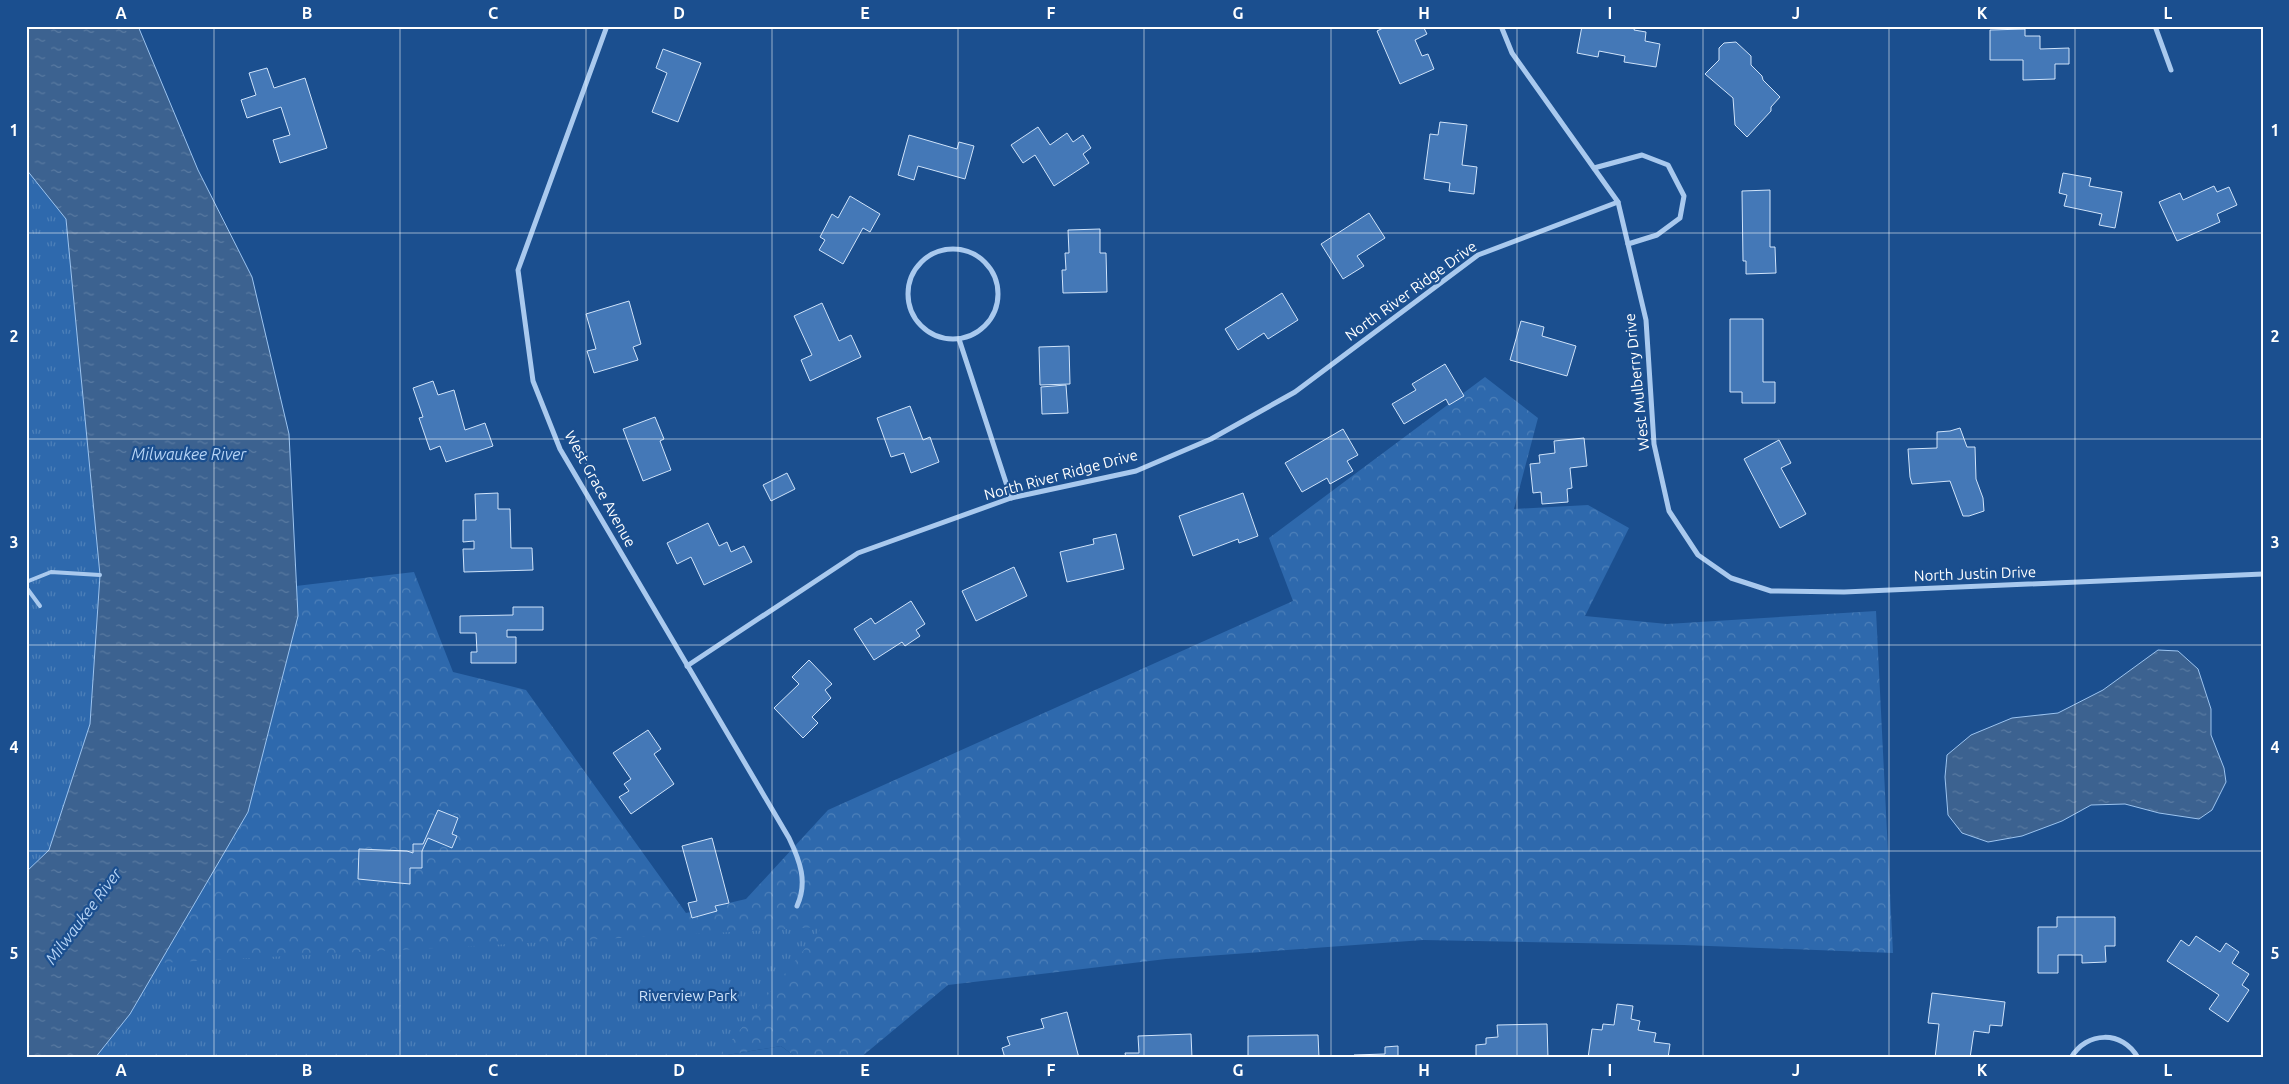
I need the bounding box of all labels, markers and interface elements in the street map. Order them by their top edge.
text: A [115,4,127,22]
text: B [302,4,312,22]
text: C [488,4,498,22]
text: D [673,4,685,22]
text: E [860,4,870,22]
text: F [1047,4,1056,22]
text: G [1232,4,1244,22]
text: H [1418,4,1430,22]
text: I [1608,4,1612,22]
text: J [1792,4,1800,22]
text: K [1977,4,1988,22]
text: L [2164,4,2173,22]
text: 1 [9,121,19,139]
text: 1 [2270,121,2280,139]
street label: North River Ridge Drive [1342,237,1480,344]
street label: West Mulberry Drive [1621,312,1652,452]
text: 2 [9,327,19,345]
text: 2 [2270,327,2280,345]
street label: West Grace Avenue [561,428,639,550]
water label: Milwaukee River [132,445,247,463]
street label: North River Ridge Drive [982,446,1140,503]
text: 3 [9,533,19,551]
text: 3 [2270,533,2280,551]
street label: North Justin Drive [1913,563,2037,584]
text: 4 [9,738,19,756]
text: 4 [2270,738,2280,756]
water label: Milwaukee River [41,864,125,967]
text: 5 [9,944,19,962]
text: 5 [2270,944,2280,962]
park label: Riverview Park [639,987,738,1004]
text: A [115,1061,127,1079]
text: B [302,1061,312,1079]
text: C [488,1061,498,1079]
text: D [673,1061,685,1079]
text: E [860,1061,870,1079]
text: F [1047,1061,1056,1079]
text: G [1232,1061,1244,1079]
text: H [1418,1061,1430,1079]
text: I [1608,1061,1612,1079]
text: J [1792,1061,1800,1079]
text: K [1977,1061,1988,1079]
text: L [2164,1061,2173,1079]

